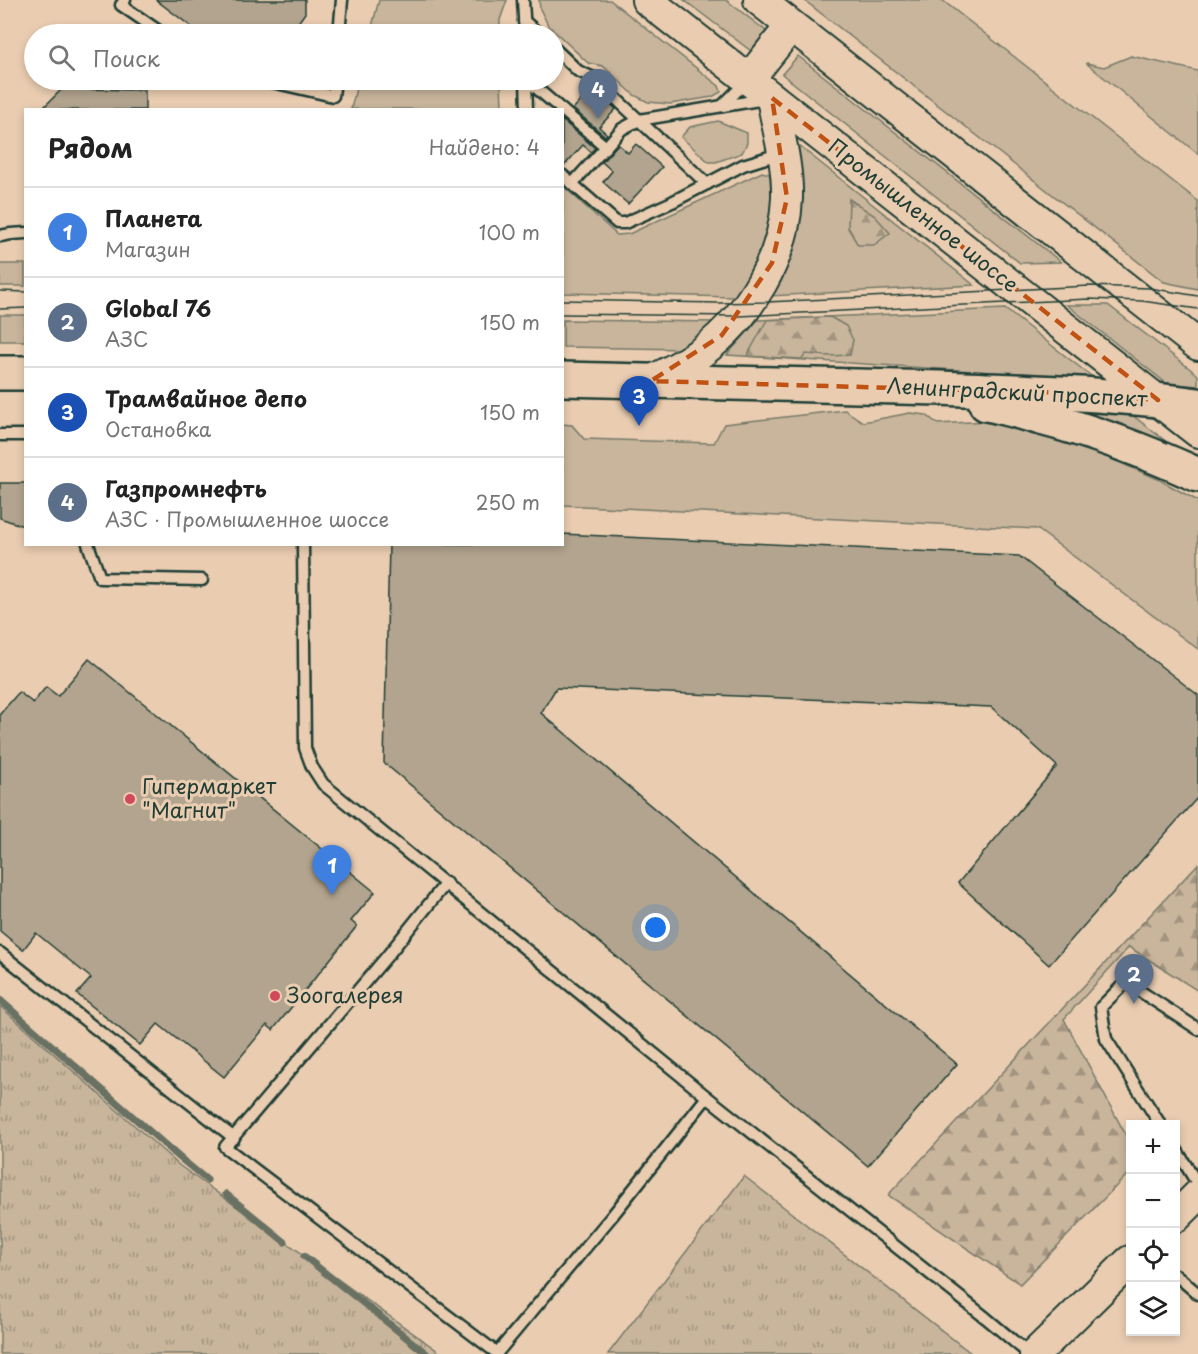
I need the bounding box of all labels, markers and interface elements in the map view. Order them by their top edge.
search box [24,24,564,90]
icon: search [45,41,78,74]
text: Поиск [93,41,160,74]
pin: 4 [578,70,618,119]
text: Рядом [48,128,133,167]
street label: Промышленное шоссе [822,130,1026,299]
text: Найдено: 4 [429,132,540,162]
text: Планета [105,201,202,234]
text: 1 [63,217,72,247]
text: 100 m [479,217,540,247]
text: Магазин [105,234,191,264]
text: Global 76 [105,291,211,324]
text: 2 [60,307,75,337]
text: 150 m [480,307,540,337]
text: АЗС [105,324,148,354]
street label: Ленинградский проспект [886,368,1149,414]
pin: 3 [620,376,658,426]
text: Трамвайное депо [105,381,307,414]
text: 3 [61,397,74,427]
text: 150 m [480,397,540,427]
text: Остановка [105,414,211,444]
text: Газпромнефть [105,471,267,504]
text: 4 [61,487,74,517]
text: 250 m [476,487,540,517]
text: АЗС · Промышленное шоссе [105,504,389,534]
place label: Гипермаркет "Магнит" [142,769,277,825]
marker: Гипермаркет "Магнит" [123,792,137,806]
pin: 1 [312,846,352,895]
your location [641,913,670,942]
pin: 2 [1114,954,1154,1004]
place label: Зоогалерея [287,978,404,1010]
marker: Зоогалерея [268,989,282,1003]
map controls [1126,1120,1180,1336]
button: + [1126,1120,1180,1174]
button: − [1126,1174,1180,1228]
button: locate [1126,1228,1180,1282]
button: layers [1126,1282,1180,1336]

